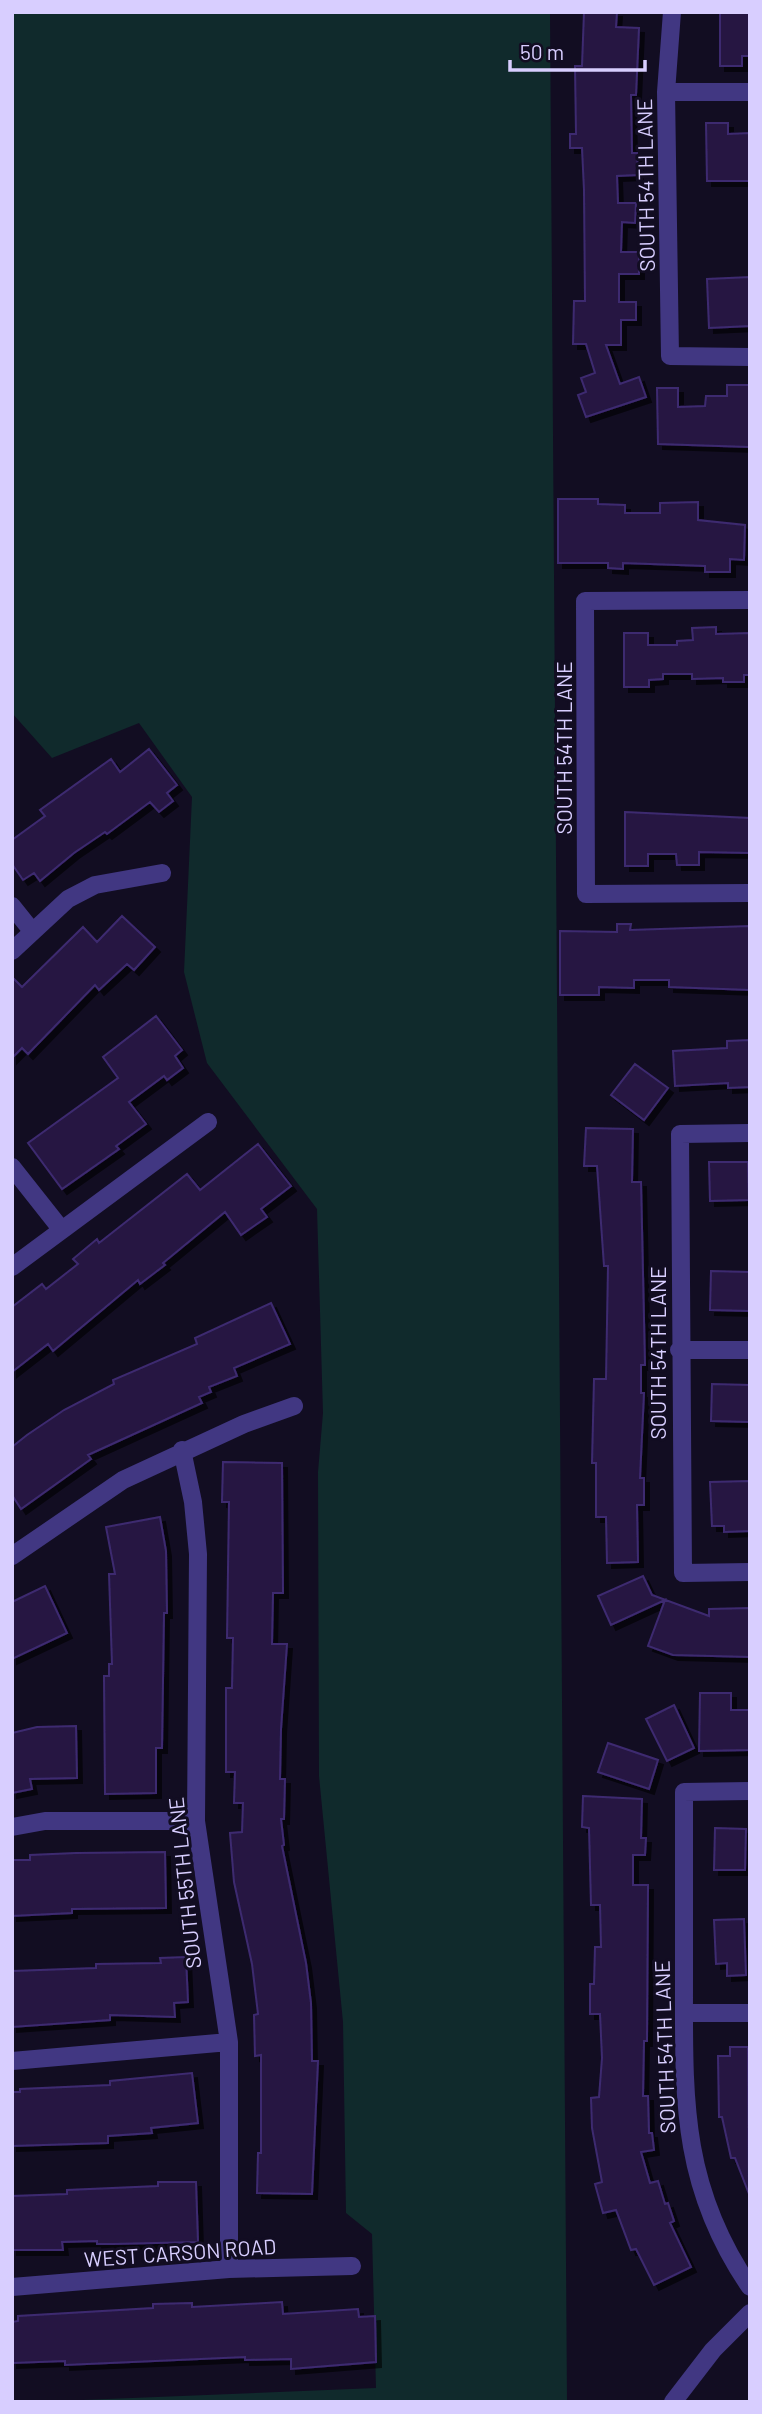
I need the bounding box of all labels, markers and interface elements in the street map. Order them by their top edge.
scale bar [510,28,645,72]
text: 50 m [520,39,564,64]
street label: SOUTH 54TH LANE [631,98,659,272]
street label: SOUTH 54TH LANE [551,661,576,835]
street label: SOUTH 54TH LANE [645,1266,670,1440]
street label: SOUTH 55TH LANE [163,1796,205,1970]
street label: SOUTH 54TH LANE [648,1960,680,2134]
street label: WEST CARSON ROAD [83,2233,277,2271]

